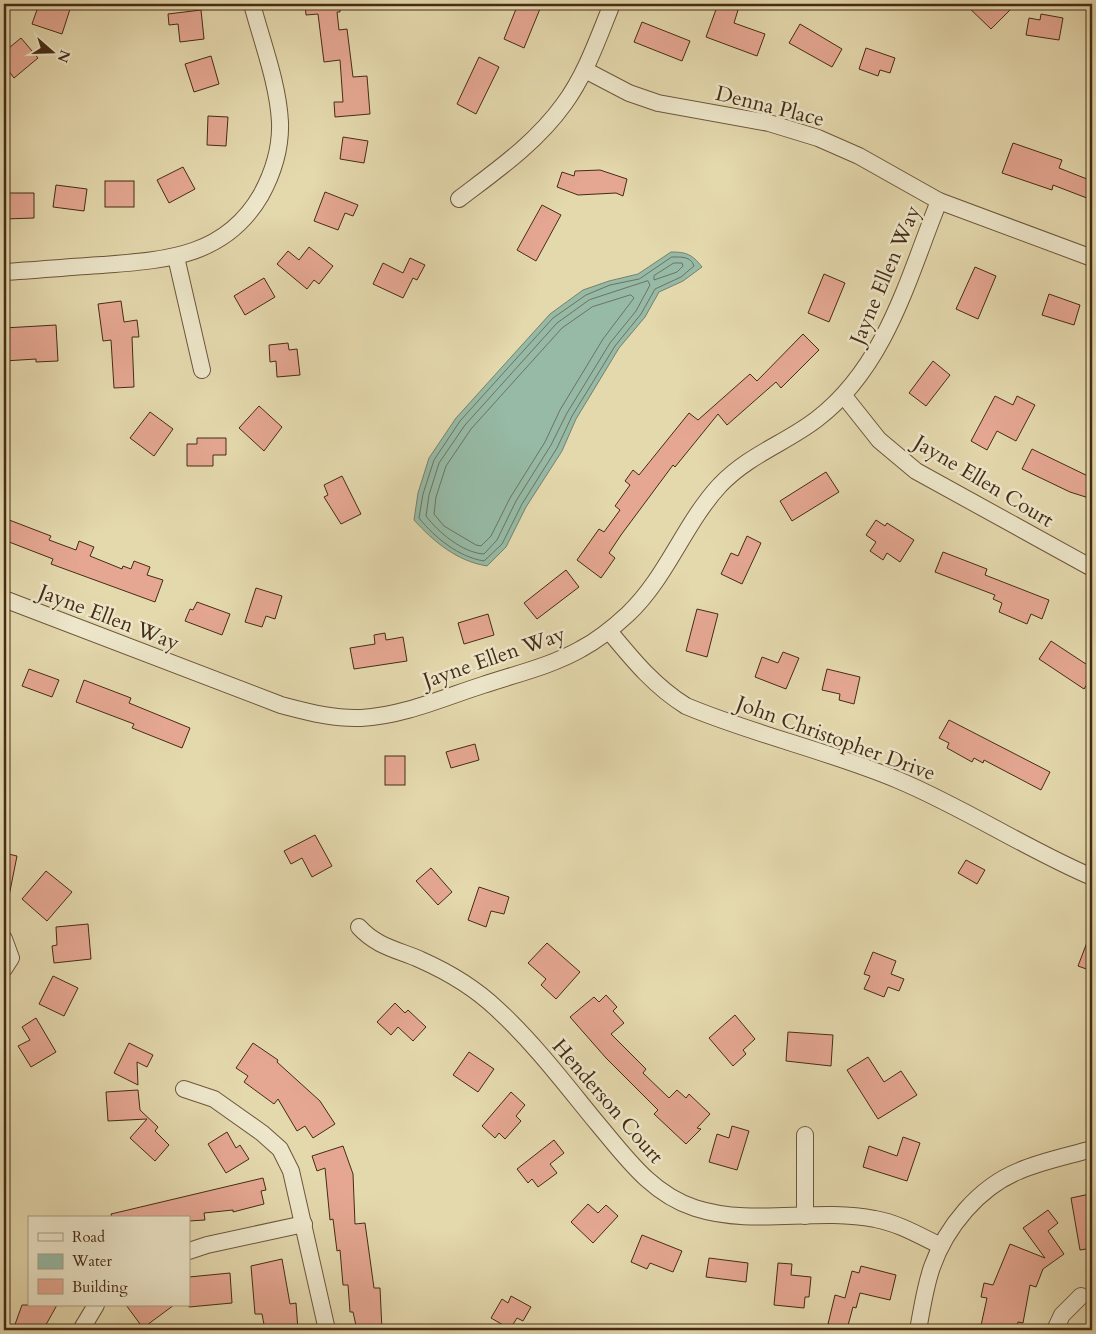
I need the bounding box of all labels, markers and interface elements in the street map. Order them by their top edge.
north arrow [28,28,78,78]
text: N [53,47,75,65]
street label: Denna Place [712,79,827,134]
street label: Jayne Ellen Way [842,201,928,352]
street label: Jayne Ellen Court [906,427,1059,535]
street label: Jayne Ellen Way [31,576,183,658]
street label: Jayne Ellen Way [416,620,569,696]
street label: John Christopher Drive [729,688,939,788]
street label: Henderson Court [545,1033,670,1170]
legend [28,1216,190,1306]
text: Road [72,1227,105,1247]
text: Water [71,1251,113,1271]
text: Building [72,1277,128,1297]

